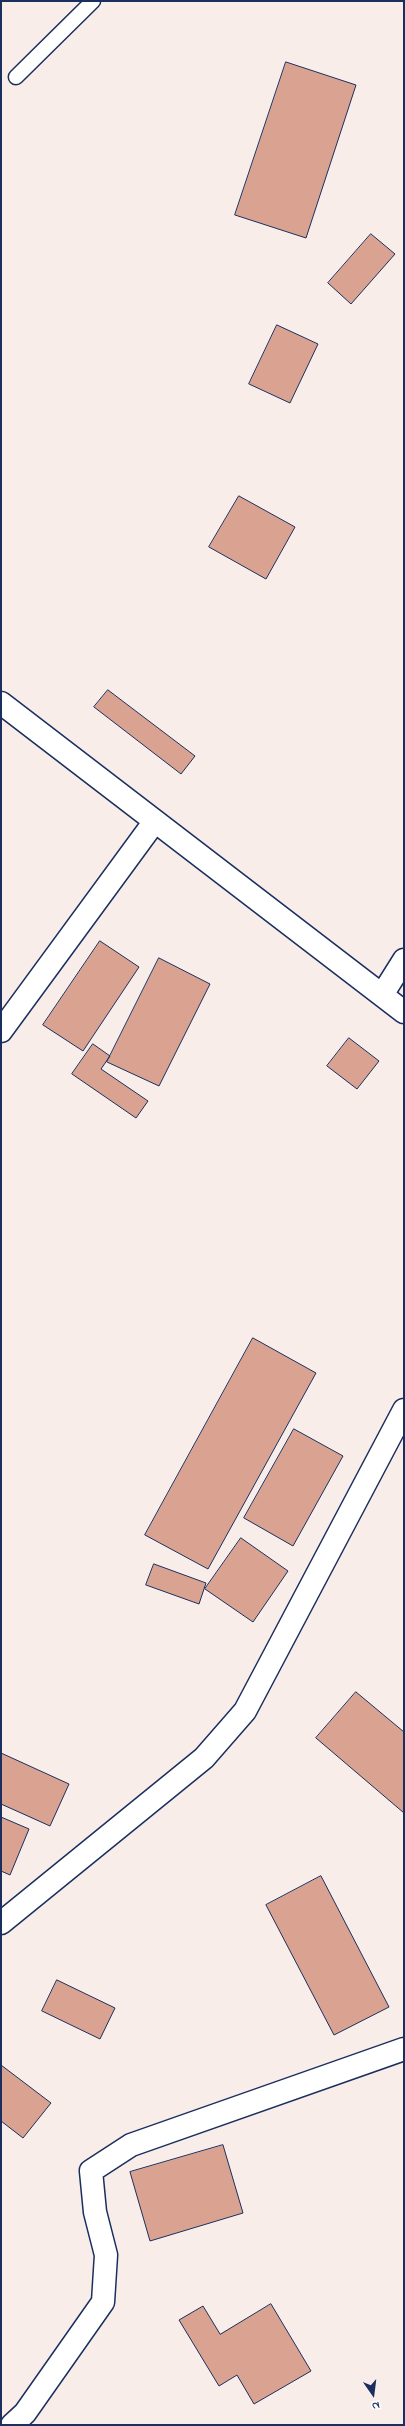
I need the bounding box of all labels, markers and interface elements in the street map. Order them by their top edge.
north arrow [353,2374,393,2414]
text: N [370,2397,381,2414]

